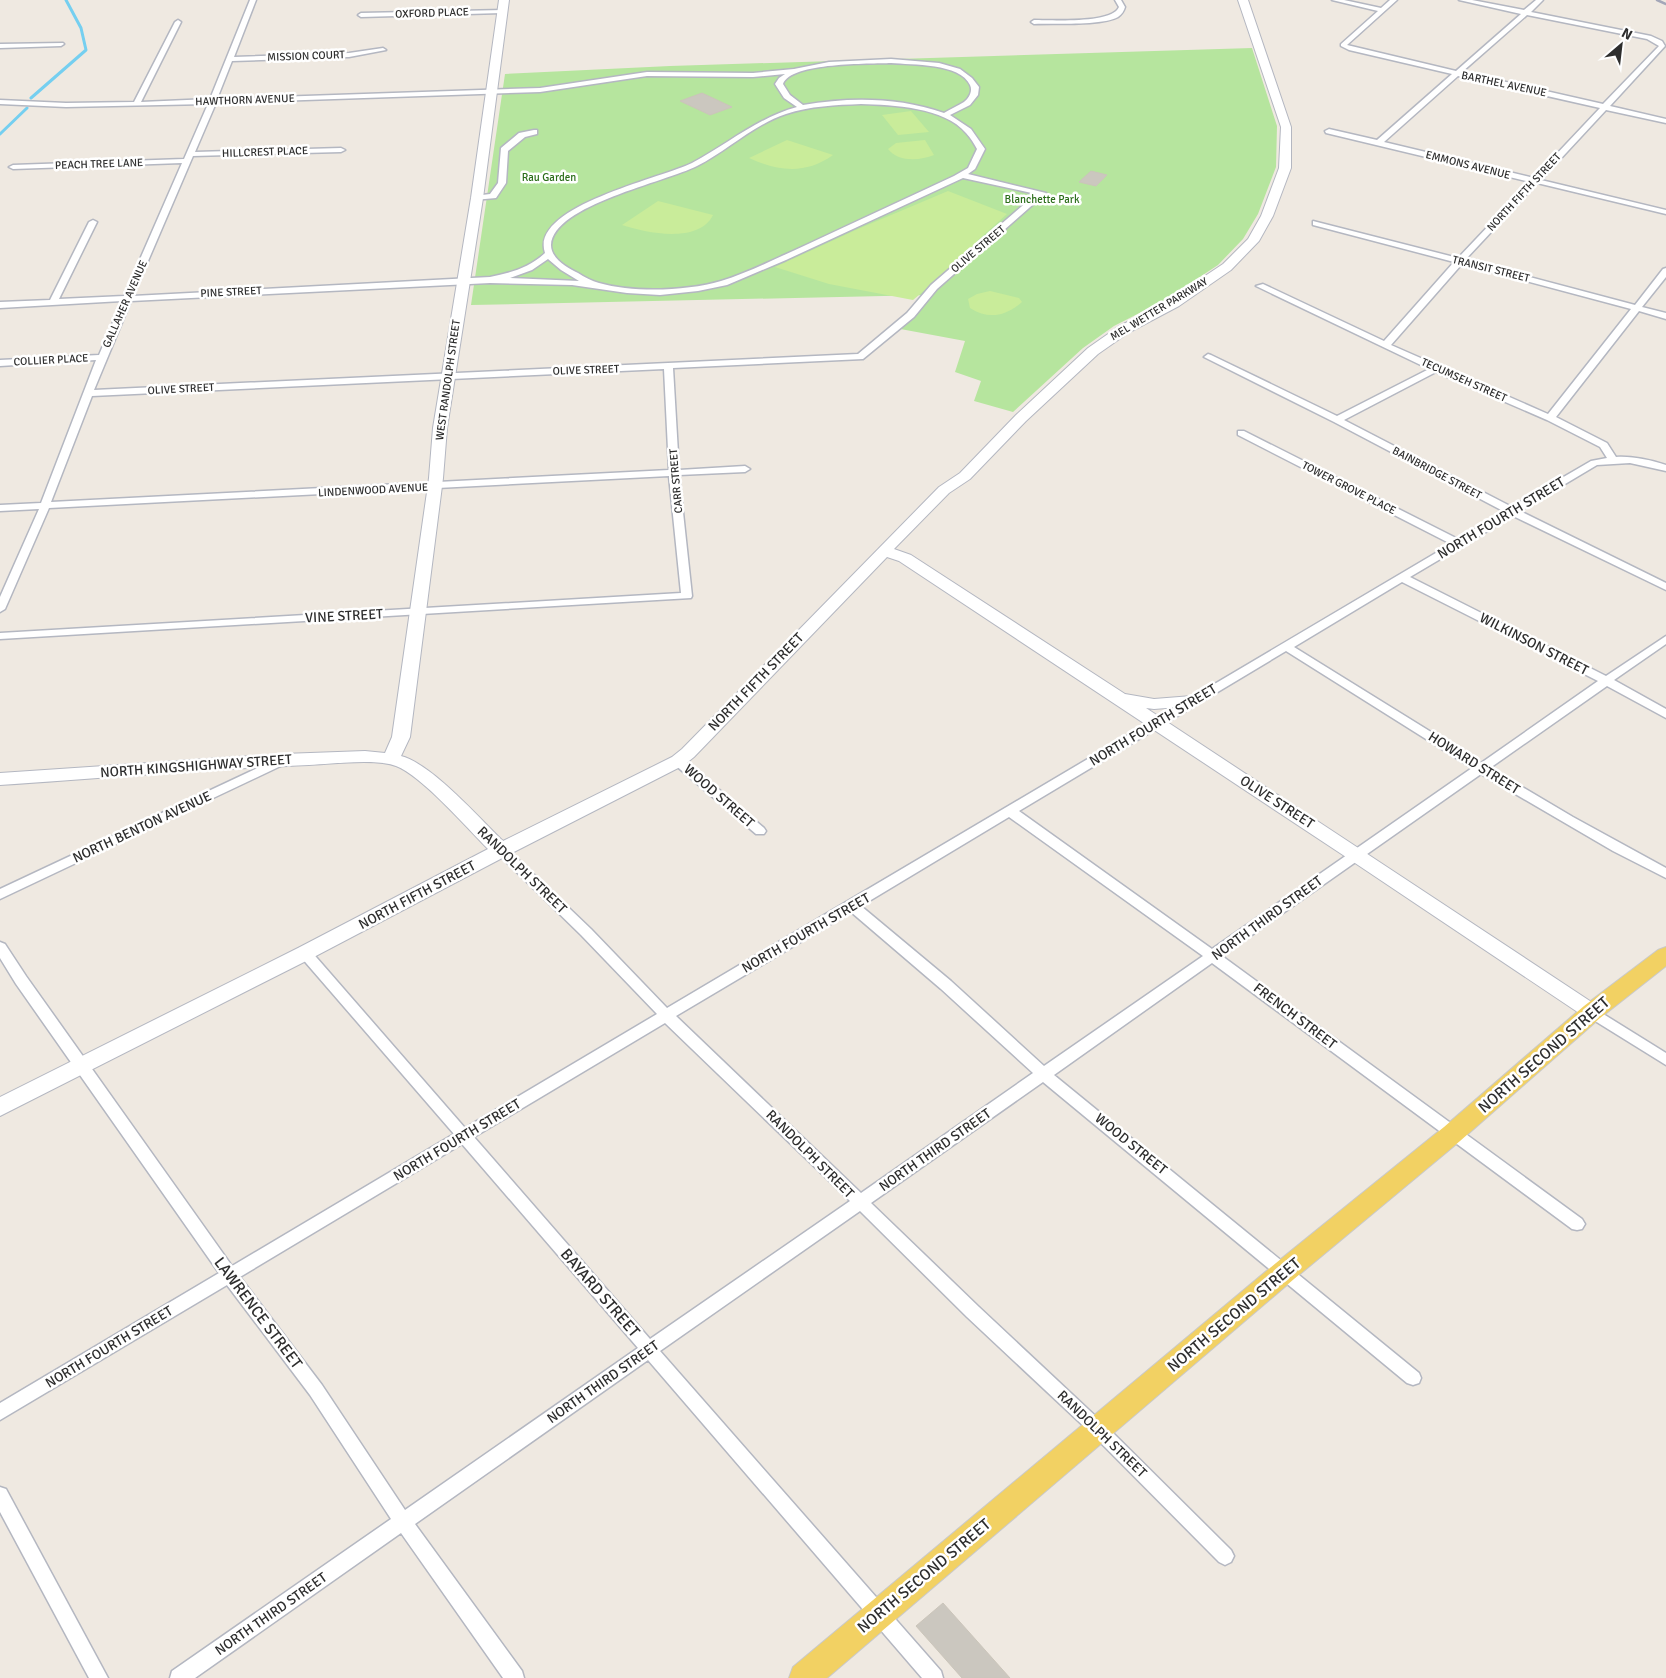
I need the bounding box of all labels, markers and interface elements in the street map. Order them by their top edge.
street label: OXFORD PLACE [395,5,469,21]
north arrow [1596,20,1646,70]
text: N [1619,24,1635,44]
street label: MISSION COURT [267,48,346,64]
street label: BARTHEL AVENUE [1460,69,1548,99]
street label: HAWTHORN AVENUE [195,92,295,108]
street label: HILLCREST PLACE [222,144,308,160]
street label: EMMONS AVENUE [1424,148,1512,182]
street label: NORTH FIFTH STREET [1484,150,1564,234]
street label: PEACH TREE LANE [55,156,143,172]
park label: Rau Garden [522,171,576,184]
park label: Blanchette Park [1005,193,1080,206]
street label: OLIVE STREET [948,222,1008,275]
street label: TRANSIT STREET [1451,253,1532,285]
street label: GALLAHER AVENUE [100,258,150,350]
street label: MEL WETTER PARKWAY [1108,275,1210,343]
street label: PINE STREET [200,284,263,300]
street label: WEST RANDOLPH STREET [433,318,463,441]
street label: COLLIER PLACE [13,352,89,368]
street label: TECUMSEH STREET [1419,355,1509,405]
street label: OLIVE STREET [552,362,620,378]
street label: OLIVE STREET [147,381,215,397]
street label: BAINBRIDGE STREET [1390,444,1484,502]
street label: CARR STREET [667,448,685,514]
street label: TOWER GROVE PLACE [1300,459,1398,517]
street label: NORTH FOURTH STREET [1434,473,1568,563]
street label: LINDENWOOD AVENUE [318,481,428,499]
street label: VINE STREET [305,605,384,627]
street label: WILKINSON STREET [1477,609,1591,679]
street label: NORTH FIFTH STREET [705,629,807,735]
street label: NORTH FOURTH STREET [1086,680,1220,770]
street label: HOWARD STREET [1425,728,1523,798]
street label: NORTH KINGSHIGHWAY STREET [100,751,292,781]
street label: WOOD STREET [680,761,758,831]
street label: OLIVE STREET [1237,772,1317,832]
street label: NORTH BENTON AVENUE [70,787,214,867]
street label: RANDOLPH STREET [474,823,570,917]
street label: NORTH FIFTH STREET [356,857,478,933]
street label: NORTH THIRD STREET [1208,872,1326,964]
street label: NORTH FOURTH STREET [739,889,873,977]
street label: FRENCH STREET [1250,979,1340,1053]
street label: NORTH SECOND STREET [1474,992,1614,1118]
street label: NORTH FOURTH STREET [390,1095,524,1185]
street label: NORTH THIRD STREET [876,1105,994,1195]
street label: RANDOLPH STREET [762,1106,858,1202]
street label: WOOD STREET [1092,1110,1171,1178]
street label: BAYARD STREET [556,1245,644,1342]
street label: LAWRENCE STREET [209,1253,307,1373]
street label: NORTH SECOND STREET [1163,1253,1305,1377]
street label: NORTH FOURTH STREET [42,1302,176,1392]
street label: NORTH THIRD STREET [544,1337,662,1427]
street label: RANDOLPH STREET [1054,1387,1150,1481]
street label: NORTH SECOND STREET [853,1514,995,1638]
street label: NORTH THIRD STREET [212,1569,330,1659]

